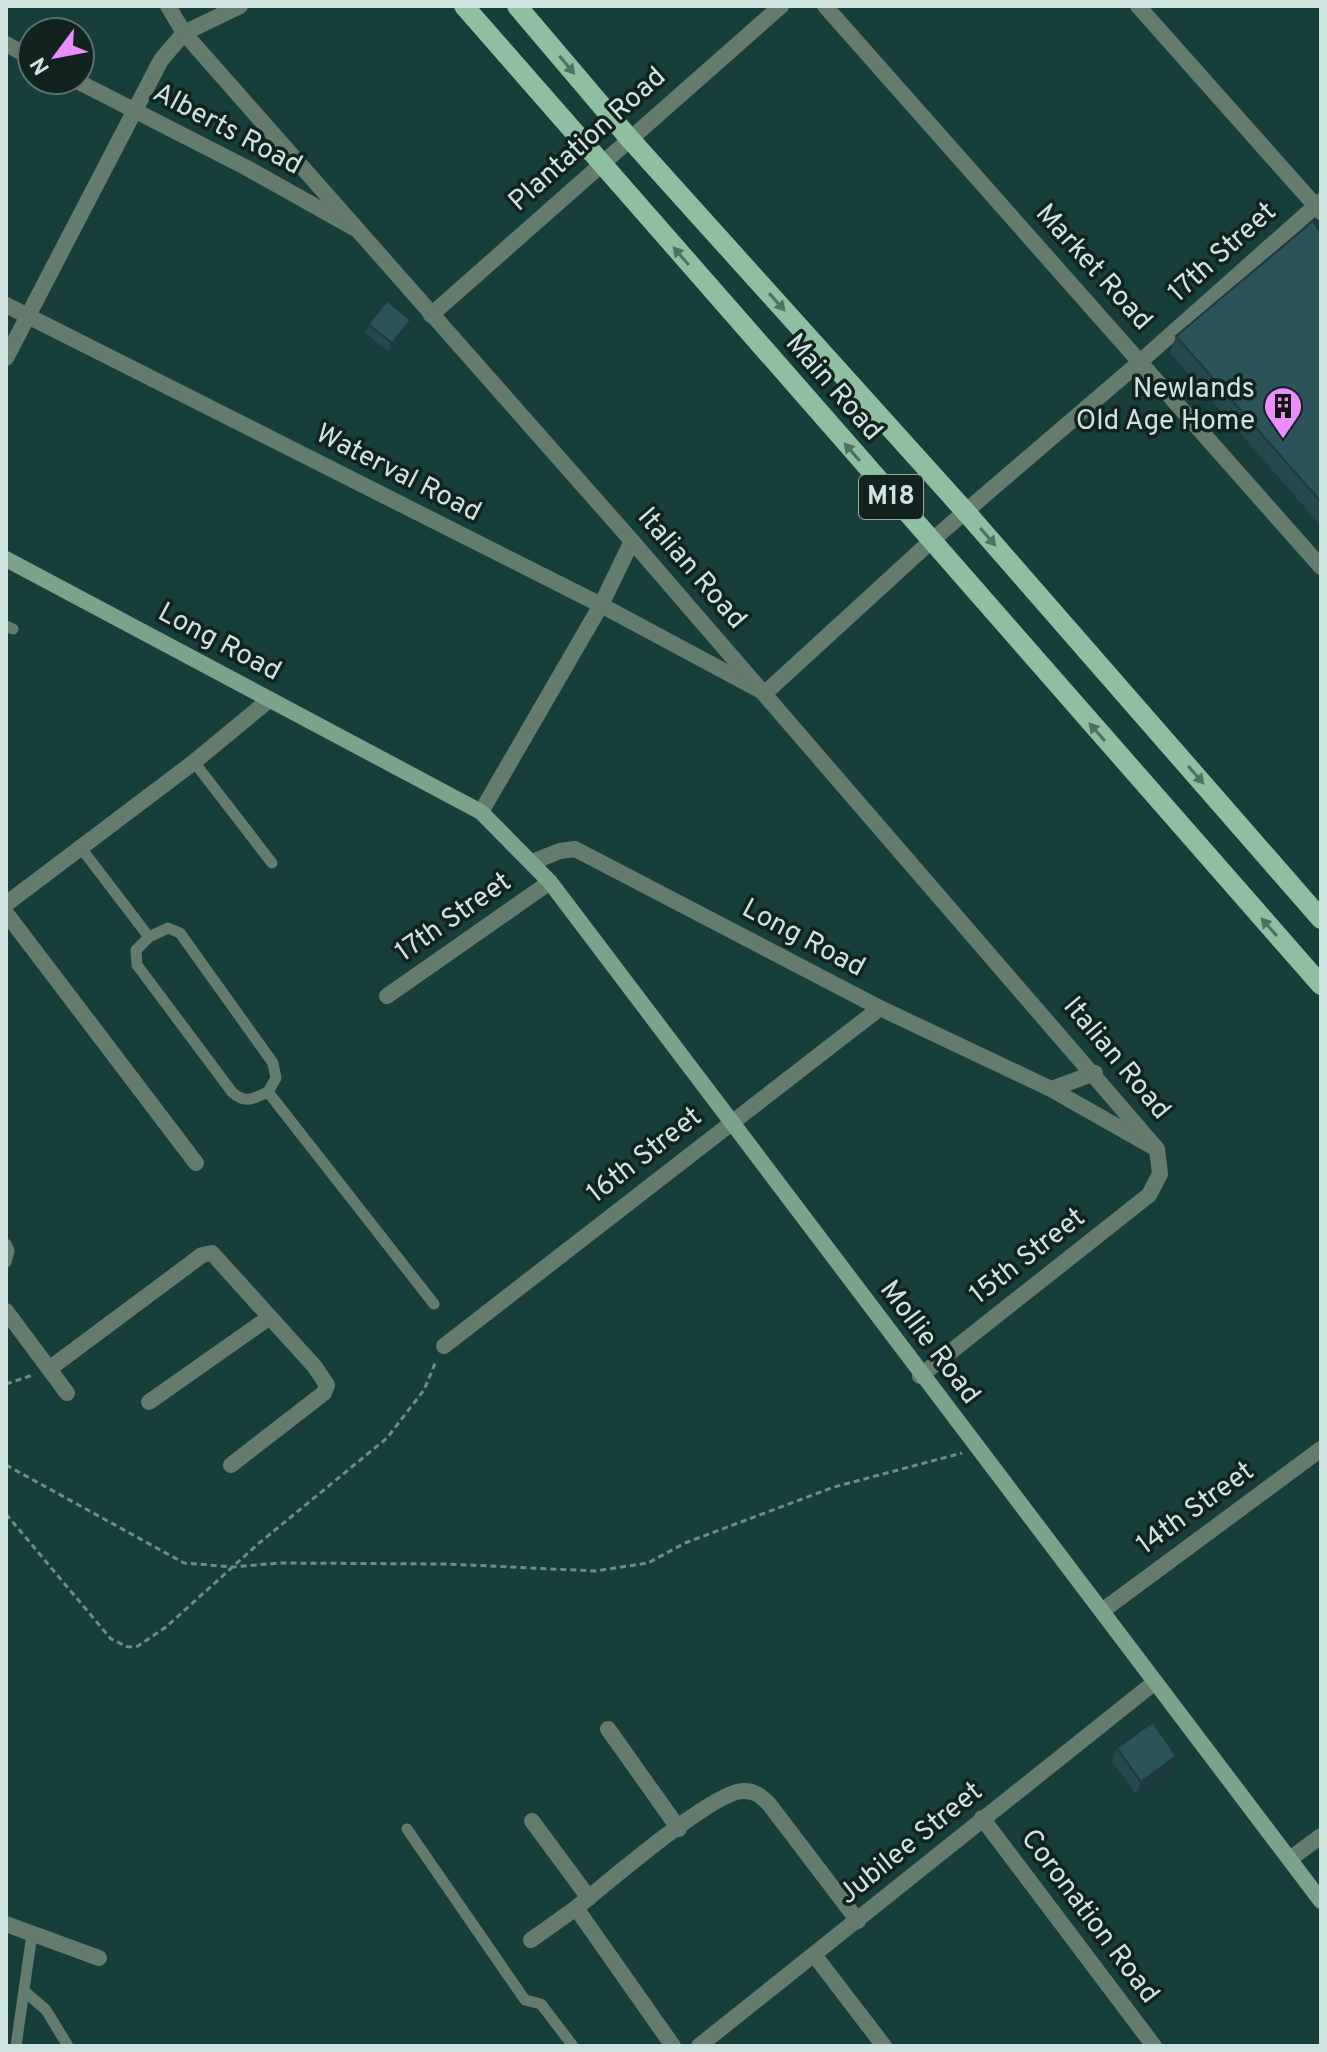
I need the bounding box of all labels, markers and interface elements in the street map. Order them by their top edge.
north arrow [16,16,96,96]
text: N [26,51,57,79]
one-way arrow [558,55,575,75]
street label: Plantation Road [502,60,674,220]
street label: Alberts Road [146,76,308,184]
street label: 17th Street [1161,195,1285,311]
street label: Market Road [1027,197,1159,339]
one-way arrow [673,247,690,267]
one-way arrow [768,292,786,312]
street label: Main Road [777,327,889,449]
place label: Newlands Old Age Home [1076,372,1255,440]
building icon: Newlands Old Age Home [1262,385,1304,440]
street label: Waterval Road [309,417,487,531]
one-way arrow [844,443,861,463]
road number: M18 [859,475,923,519]
street label: Italian Road [628,501,754,637]
one-way arrow [979,527,996,547]
street label: Long Road [151,596,287,690]
one-way arrow [1089,722,1107,741]
one-way arrow [1186,766,1204,785]
street label: 17th Street [389,865,519,971]
street label: Long Road [735,892,871,986]
one-way arrow [1261,917,1279,936]
street label: Italian Road [1054,990,1178,1128]
street label: 16th Street [580,1100,710,1212]
street label: 15th Street [963,1201,1093,1313]
street label: Mollie Road [871,1274,987,1412]
street label: 14th Street [1130,1454,1262,1564]
street label: Jubilee Street [831,1775,991,1913]
street label: Coronation Road [1012,1823,1166,2011]

